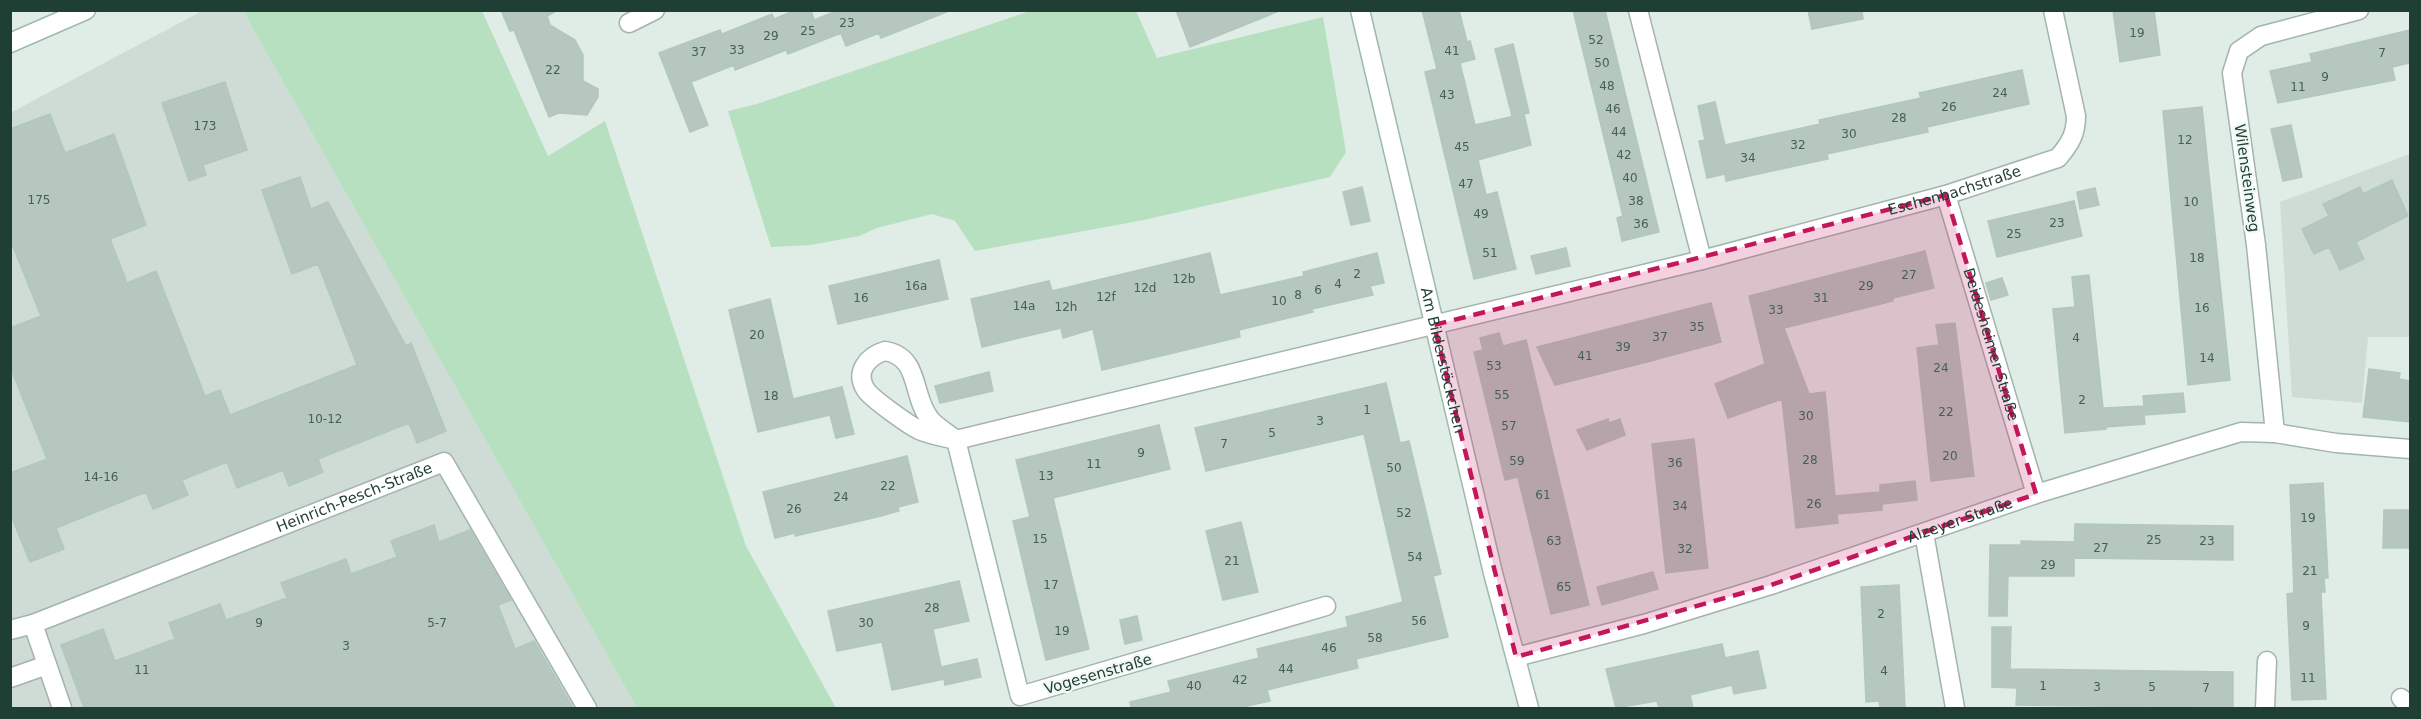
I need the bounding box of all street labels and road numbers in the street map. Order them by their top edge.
street label: Wilensteinweg [2230,123,2264,233]
street label: Eschenbachstraße [1886,162,2023,219]
street label: Deidesheimer Straße [1959,266,2022,423]
street label: Am Bilderstöckchen [1417,285,1469,435]
street label: Heinrich-Pesch-Straße [274,459,435,536]
street label: Alzeyer Straße [1905,494,2015,546]
street label: Vogesenstraße [1042,650,1154,698]

